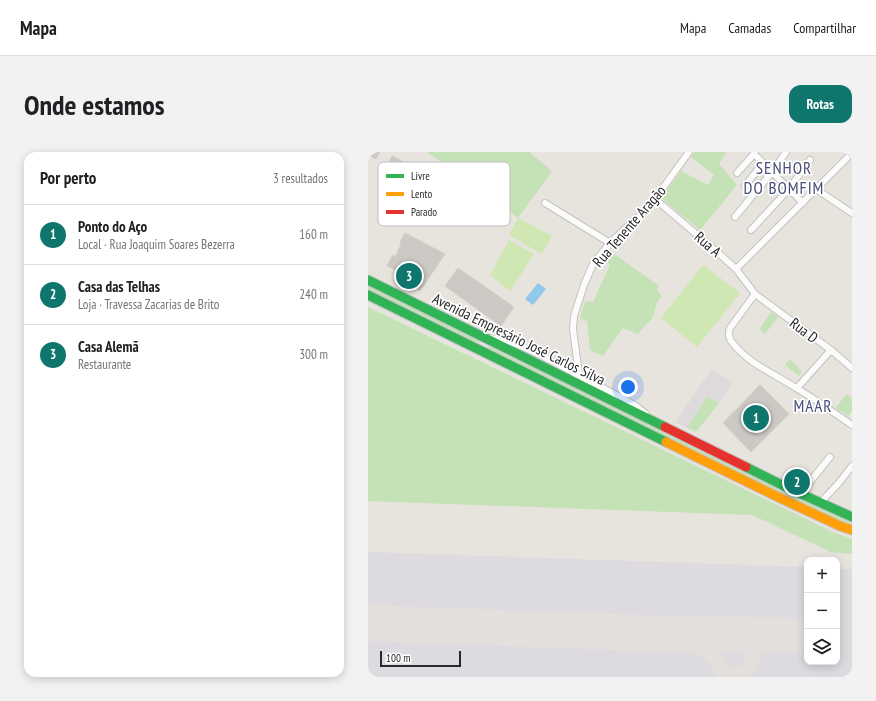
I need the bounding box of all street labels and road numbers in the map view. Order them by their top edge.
street label: Rua Tenente Aragão [588,181,670,271]
street label: Rua A [691,227,726,261]
street label: Avenida Empresário José Carlos Silva [430,289,608,389]
street label: Rua D [786,313,822,347]

